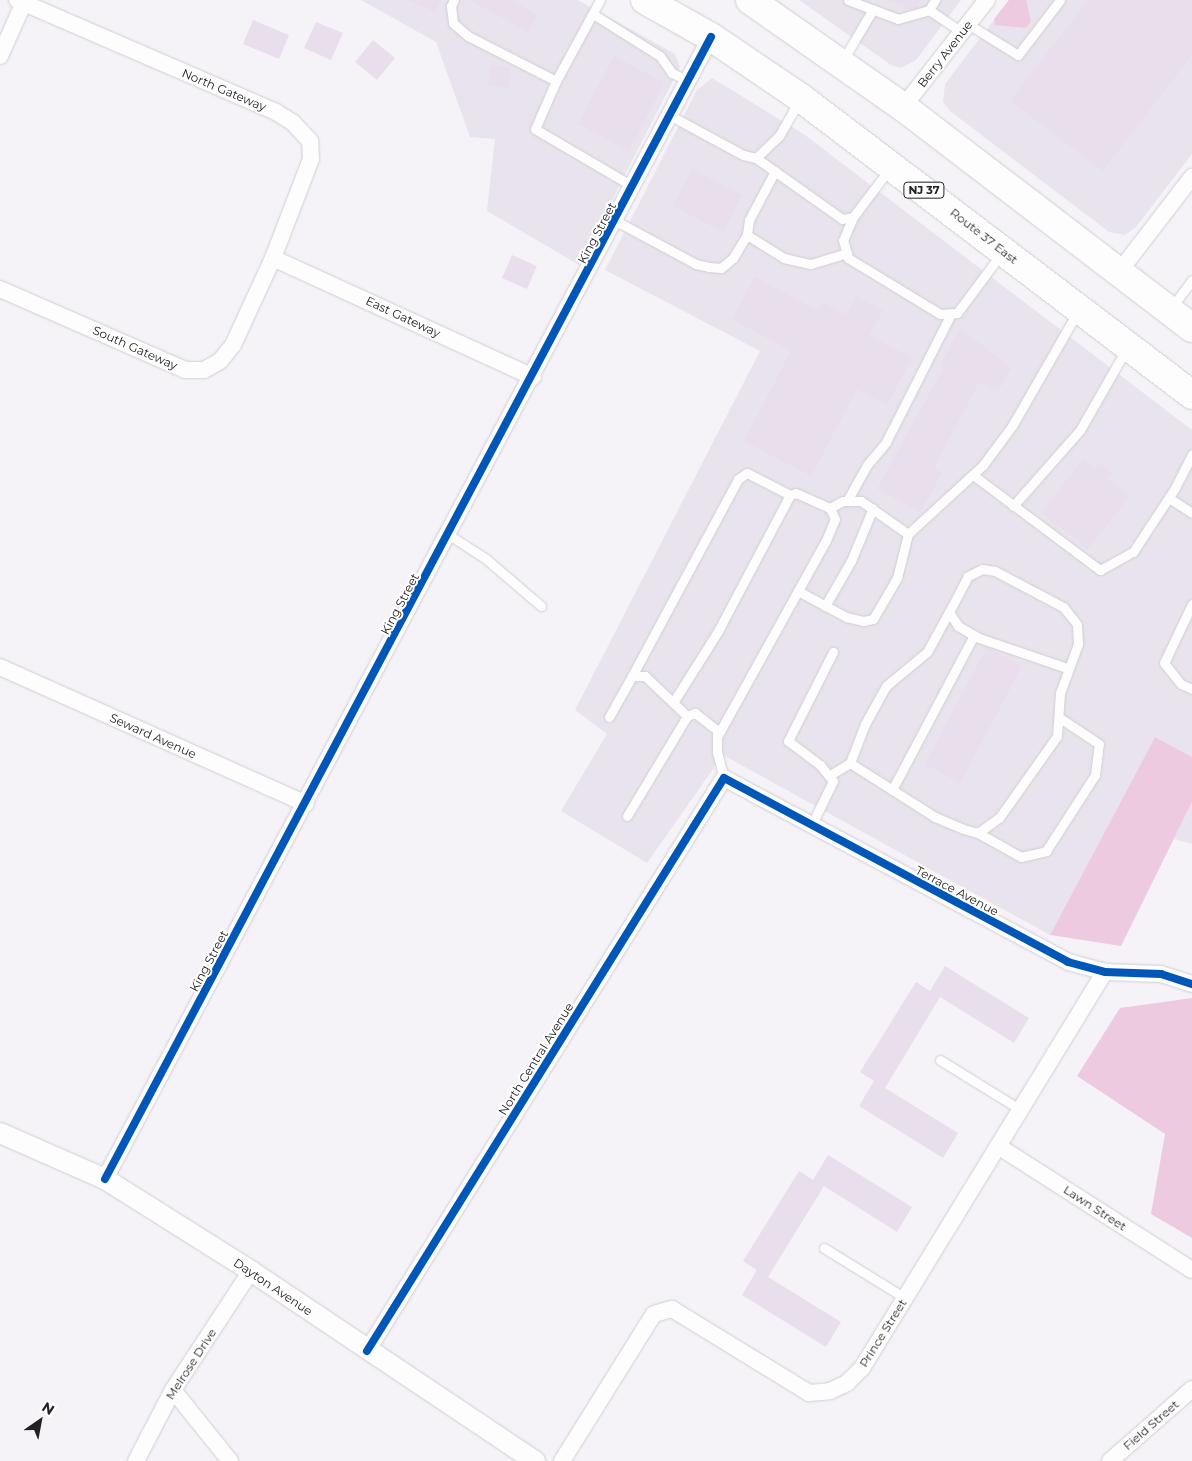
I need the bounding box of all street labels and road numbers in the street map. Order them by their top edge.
street label: Berry Avenue [914,18,976,90]
street label: North Gateway [180,66,268,114]
road number: NJ 37 [903,182,945,198]
street label: King Street [575,200,619,266]
street label: Route 37 East [947,205,1021,267]
street label: East Gateway [363,293,443,341]
street label: South Gateway [91,323,179,373]
street label: King Street [378,571,422,637]
street label: Seward Avenue [108,710,198,762]
street label: Terrace Avenue [913,863,1001,919]
street label: King Street [187,928,231,994]
street label: North Central Avenue [495,1000,577,1118]
street label: Lawn Street [1061,1182,1129,1234]
street label: Dayton Avenue [231,1255,315,1319]
street label: Prince Street [856,1296,910,1370]
street label: Melrose Drive [163,1326,219,1402]
street label: Field Street [1120,1397,1182,1453]

